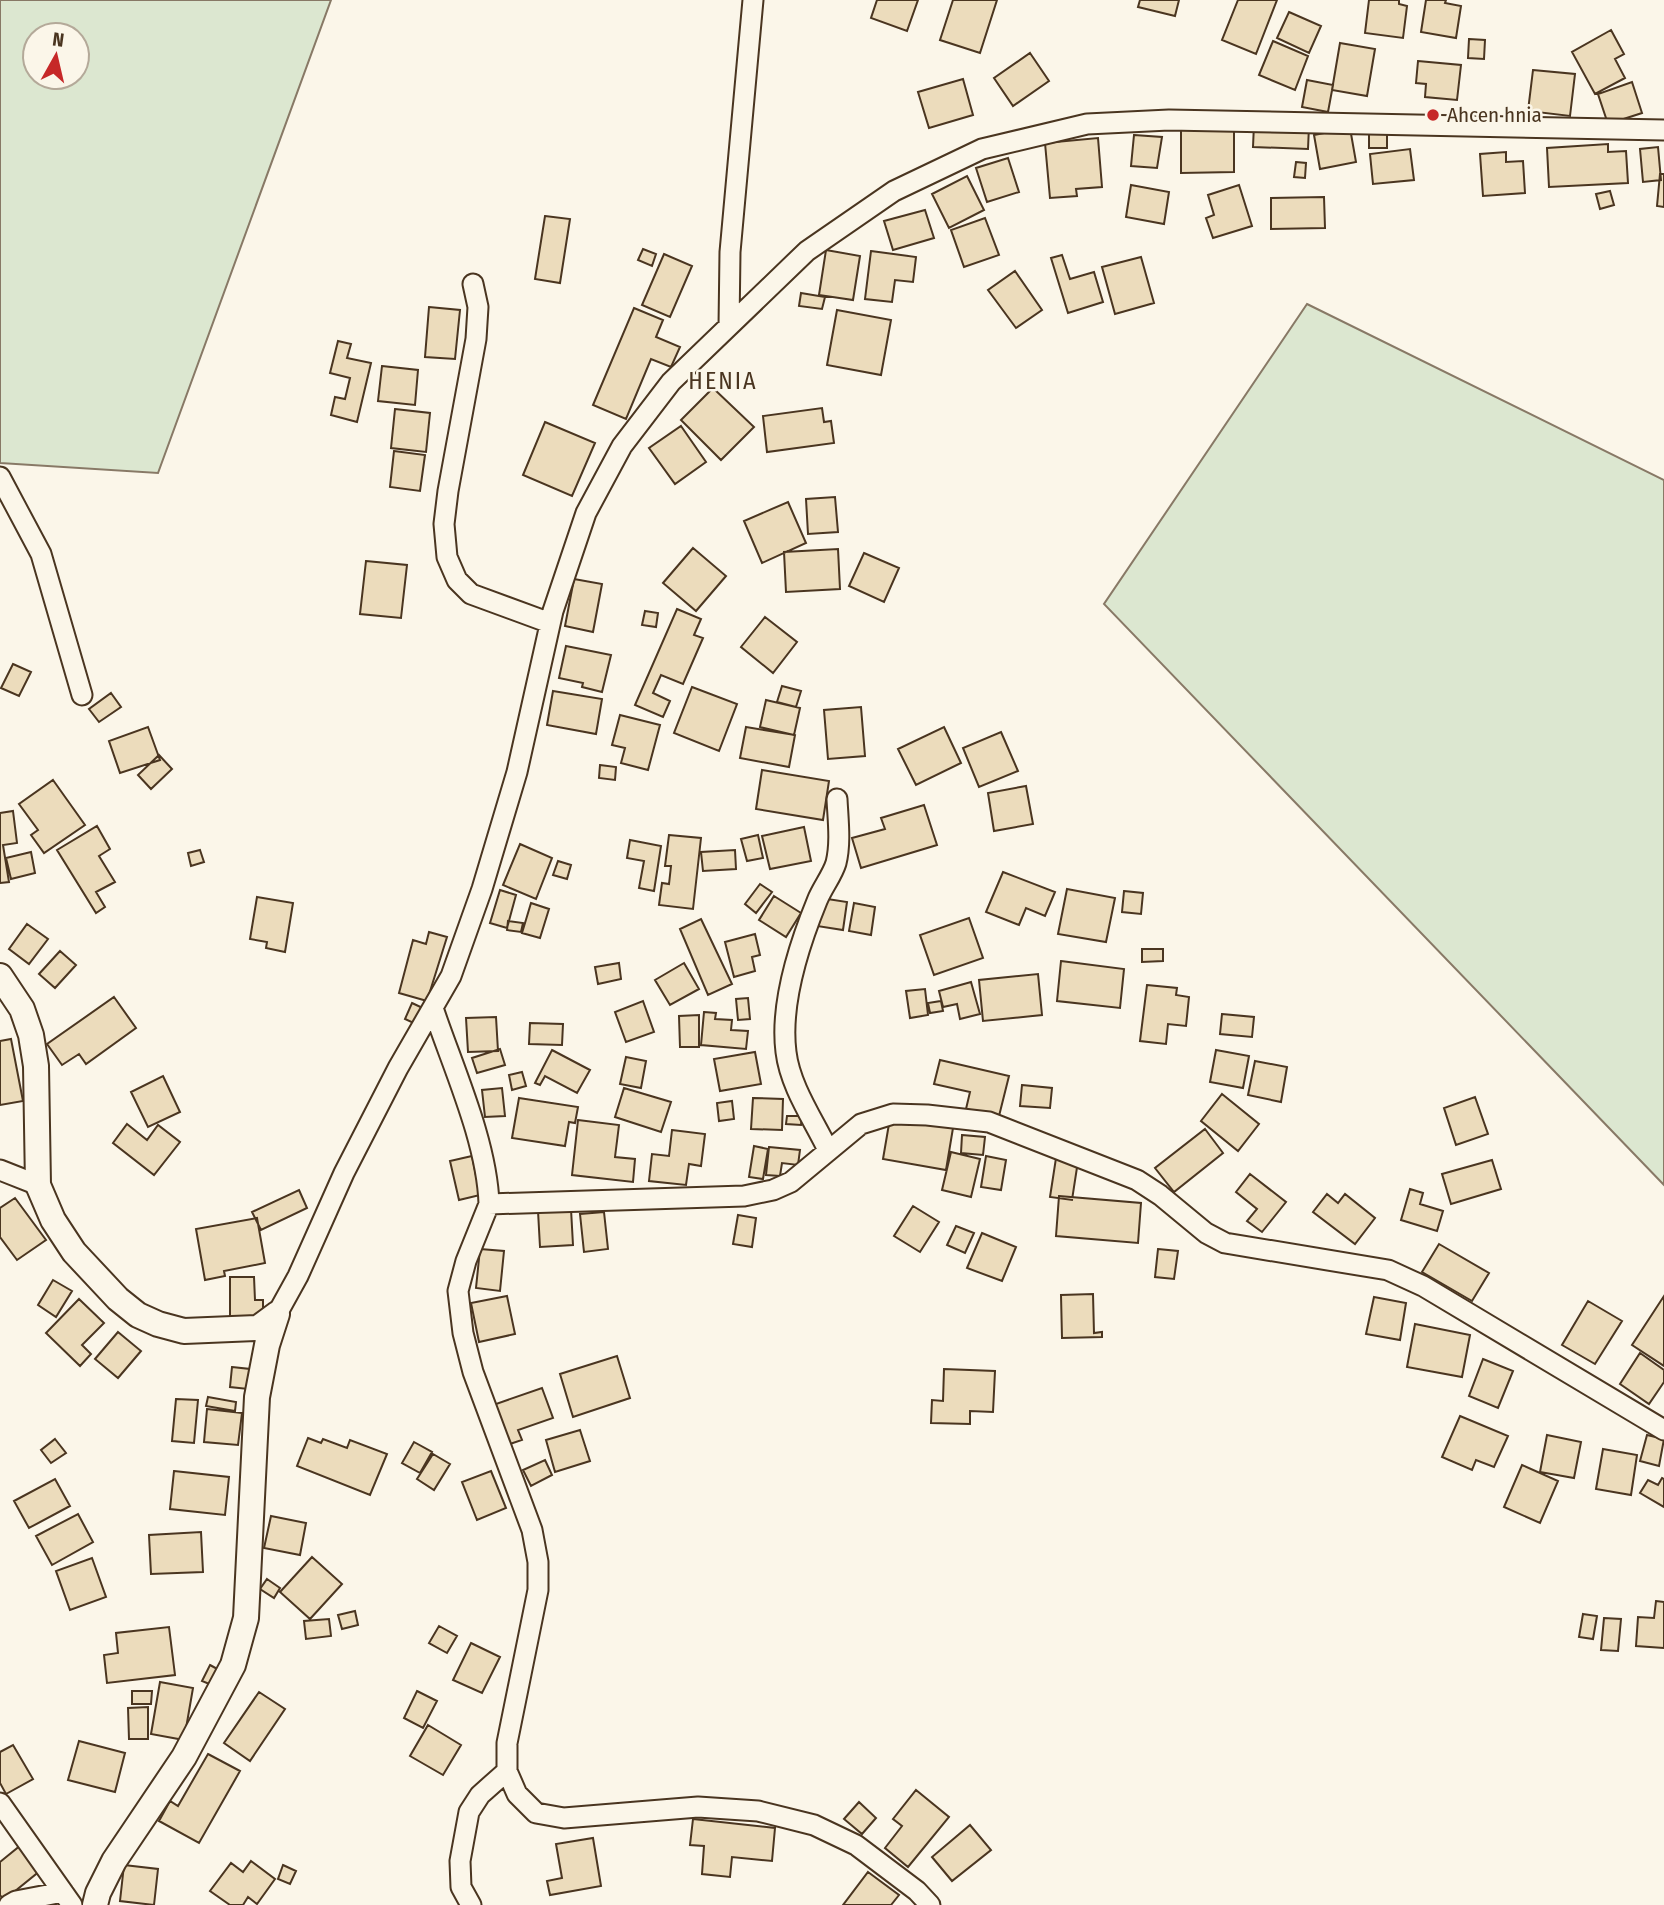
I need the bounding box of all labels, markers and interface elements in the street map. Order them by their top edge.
north arrow [21,21,91,91]
text: N [51,27,66,52]
place label: Ahcen hnia [1447,102,1542,128]
marker: Ahcen hnia [1425,107,1441,123]
district label: HENIA [688,367,758,395]

